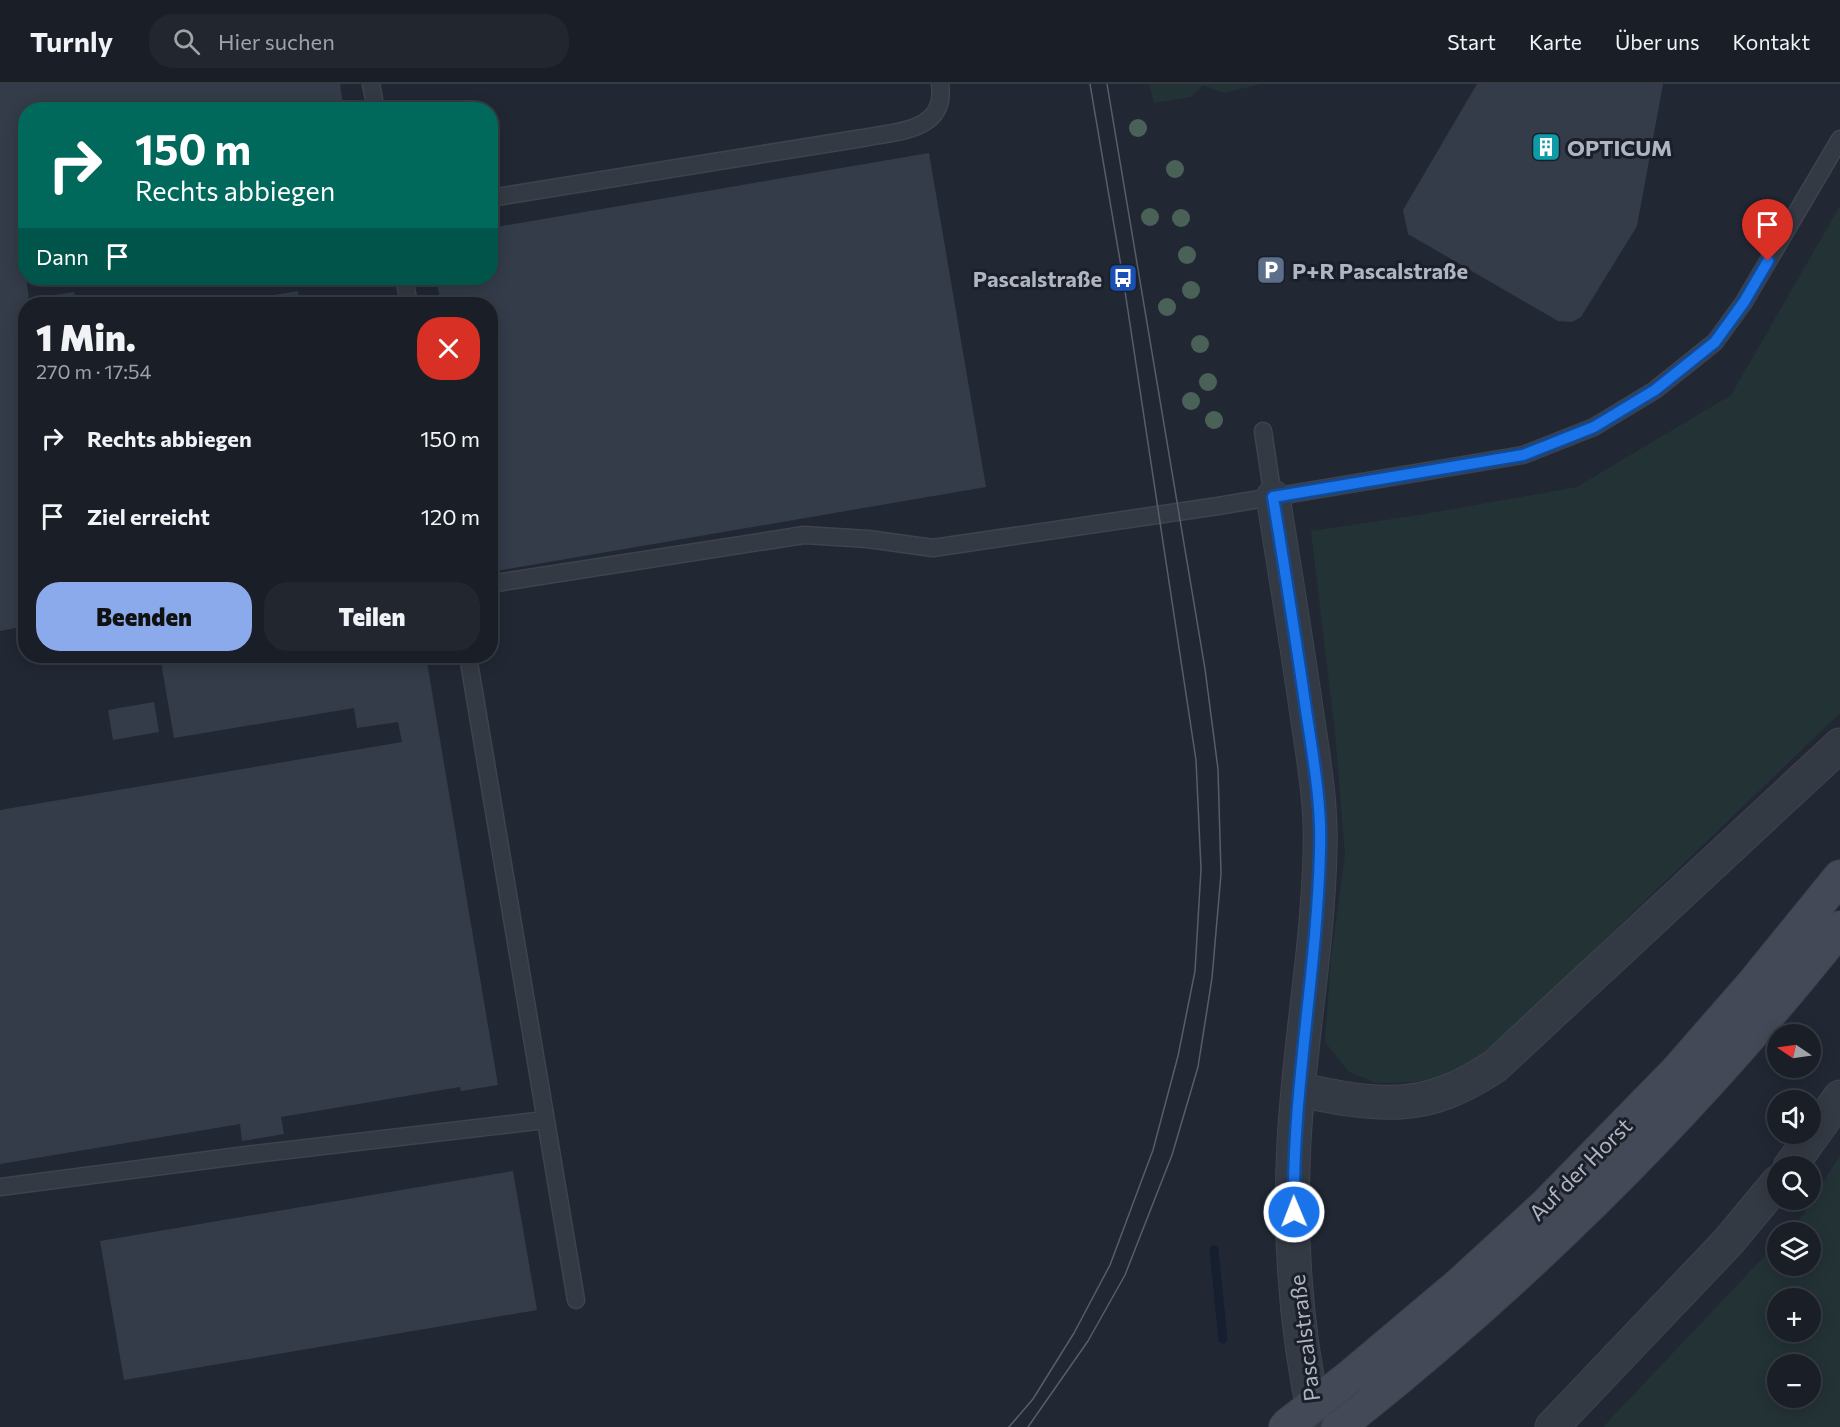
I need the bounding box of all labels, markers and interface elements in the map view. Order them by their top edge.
search box [149,14,569,68]
text: Turnly [30,24,113,58]
icon: search [170,25,203,58]
text: Hier suchen [218,28,335,55]
text: Start [1447,29,1496,54]
text: Karte [1529,29,1582,54]
text: Über uns [1615,29,1699,54]
text: Kontakt [1732,29,1810,54]
text: 150 m [135,122,251,174]
icon: right [36,126,114,204]
building icon: OPTICUM [1530,131,1562,163]
place label: OPTICUM [1567,134,1672,161]
text: Rechts abbiegen [135,174,335,207]
pin [1742,199,1793,261]
icon: arrive [1751,208,1784,241]
icon: arrive [101,240,134,273]
text: Dann [36,243,89,270]
parking icon: P+R Pascalstraße [1255,254,1287,286]
place label: P+R Pascalstraße [1292,257,1468,284]
bus stop icon: Pascalstraße [1107,262,1139,294]
place label: Pascalstraße [973,265,1102,292]
text: 1 Min. [36,314,136,358]
button: close [417,317,480,380]
text: 270 m · 17:54 [36,359,152,383]
icon: right [36,422,69,455]
text: Rechts abbiegen [87,425,252,452]
text: 150 m [420,425,480,452]
icon: arrive [36,500,69,533]
text: Ziel erreicht [87,503,210,530]
text: 120 m [421,503,480,530]
button: Beenden [36,582,252,651]
button: Teilen [264,582,480,651]
north arrow [1767,1024,1821,1078]
map controls [1767,1024,1821,1408]
button: sound [1767,1090,1821,1144]
street label: Auf der Horst [1523,1112,1637,1226]
button: search [1767,1156,1821,1210]
position arrow [1262,1180,1326,1244]
button: layers [1767,1222,1821,1276]
street label: Pascalstraße [1283,1273,1325,1403]
button: + [1767,1288,1821,1342]
button: − [1767,1354,1821,1408]

